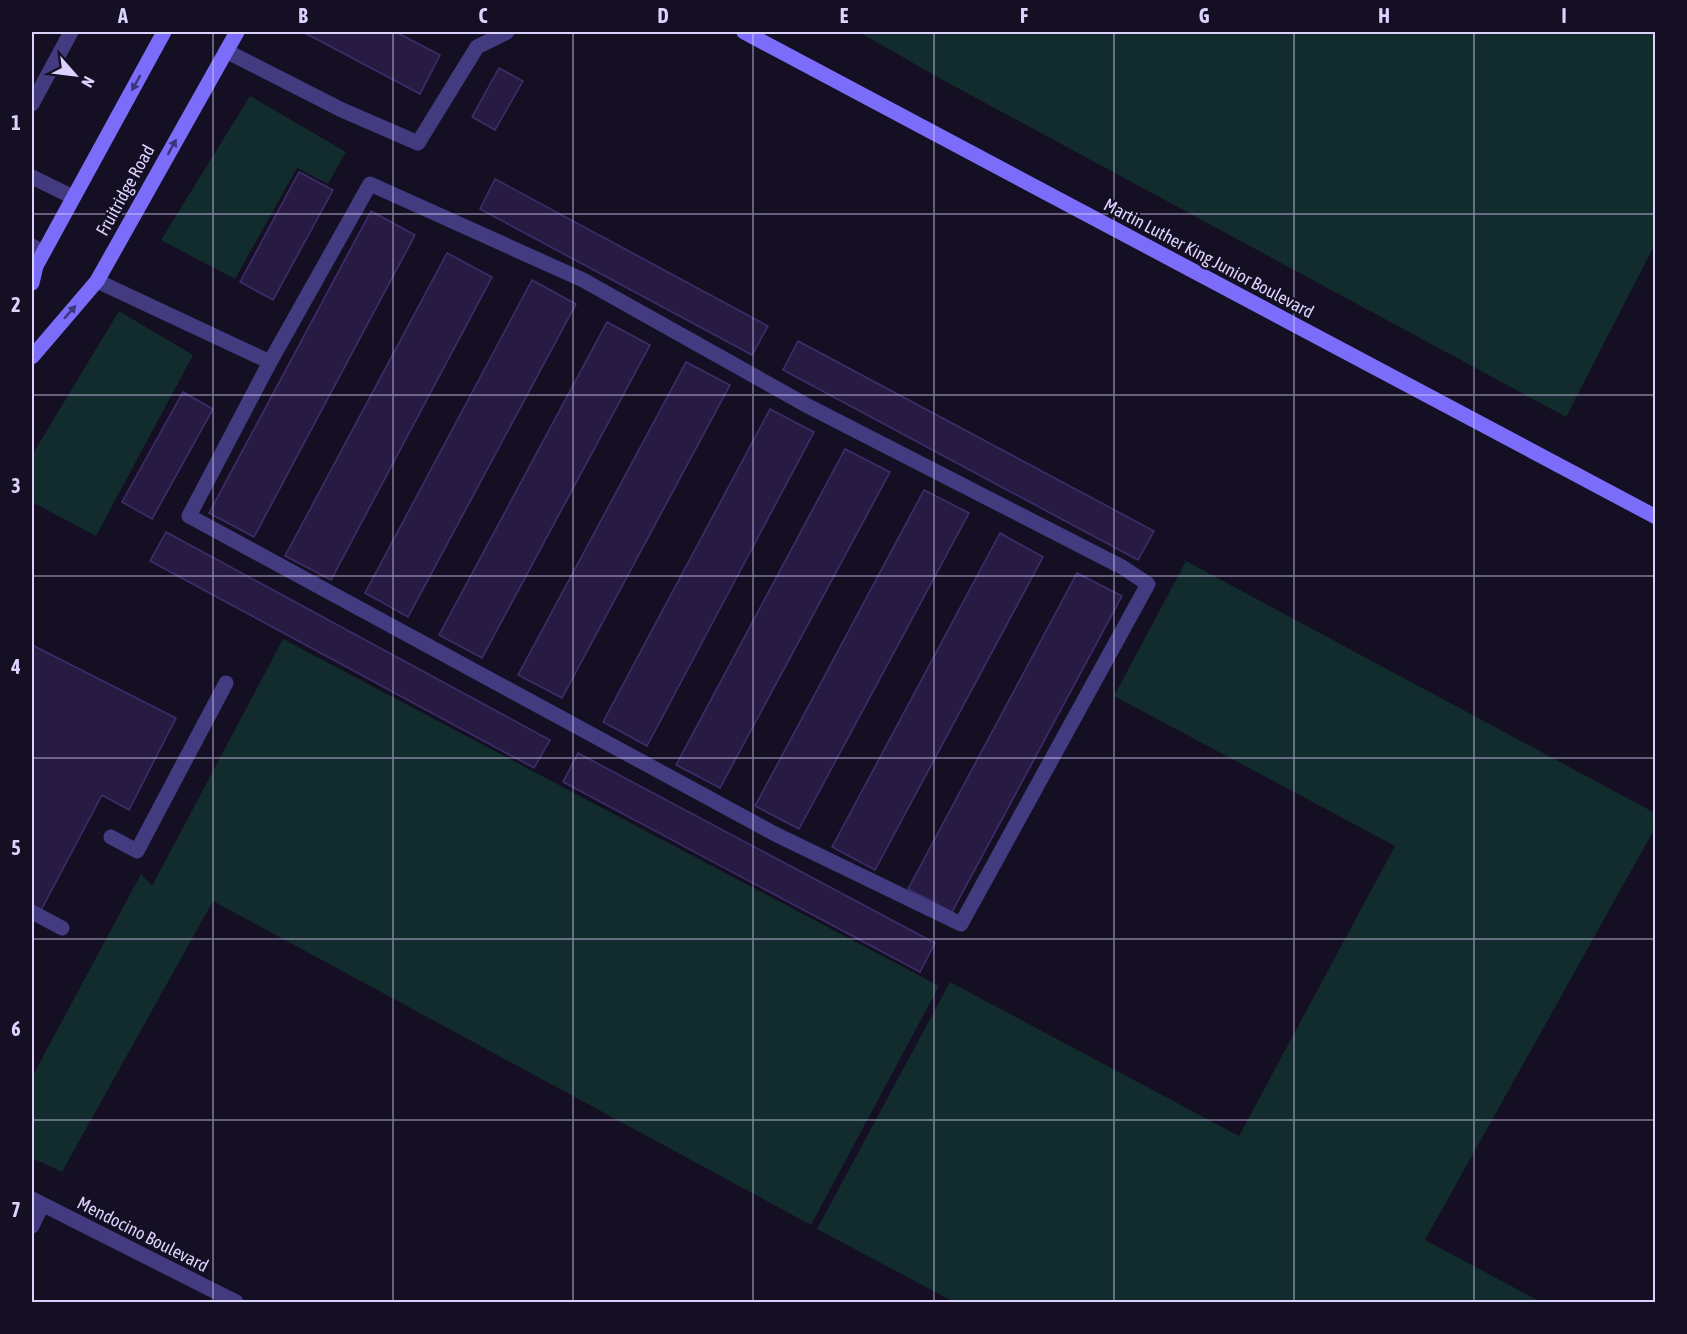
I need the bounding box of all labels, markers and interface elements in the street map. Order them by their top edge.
text: A [117,4,128,27]
text: B [298,4,308,27]
text: C [479,4,488,27]
text: D [657,4,669,27]
text: E [840,4,849,27]
text: F [1020,4,1028,27]
text: G [1199,4,1210,27]
text: H [1378,4,1390,27]
text: I [1561,4,1567,27]
north arrow [45,45,105,105]
text: N [78,74,98,90]
one-way arrow [131,75,141,92]
text: 1 [11,111,21,134]
one-way arrow [167,138,177,155]
street label: Fruitridge Road [91,141,159,239]
street label: Martin Luther King Junior Boulevard [1100,194,1318,322]
text: 2 [11,293,21,316]
one-way arrow [63,305,76,320]
text: 3 [11,474,21,497]
text: 4 [10,655,21,678]
text: 5 [11,836,21,859]
text: 6 [11,1017,21,1040]
street label: Mendocino Boulevard [74,1192,212,1276]
text: 7 [11,1198,21,1221]

